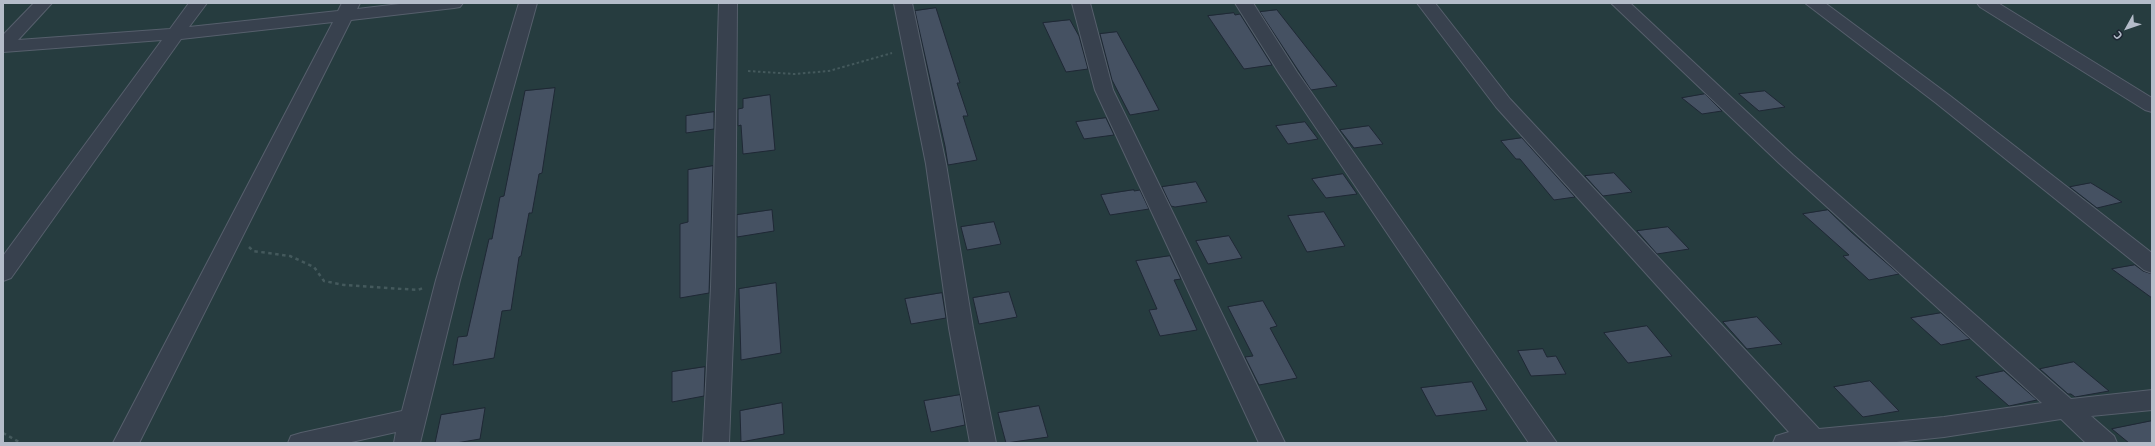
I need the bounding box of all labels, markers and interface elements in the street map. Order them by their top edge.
north arrow [2107,8,2147,48]
text: С [2110,29,2124,43]

